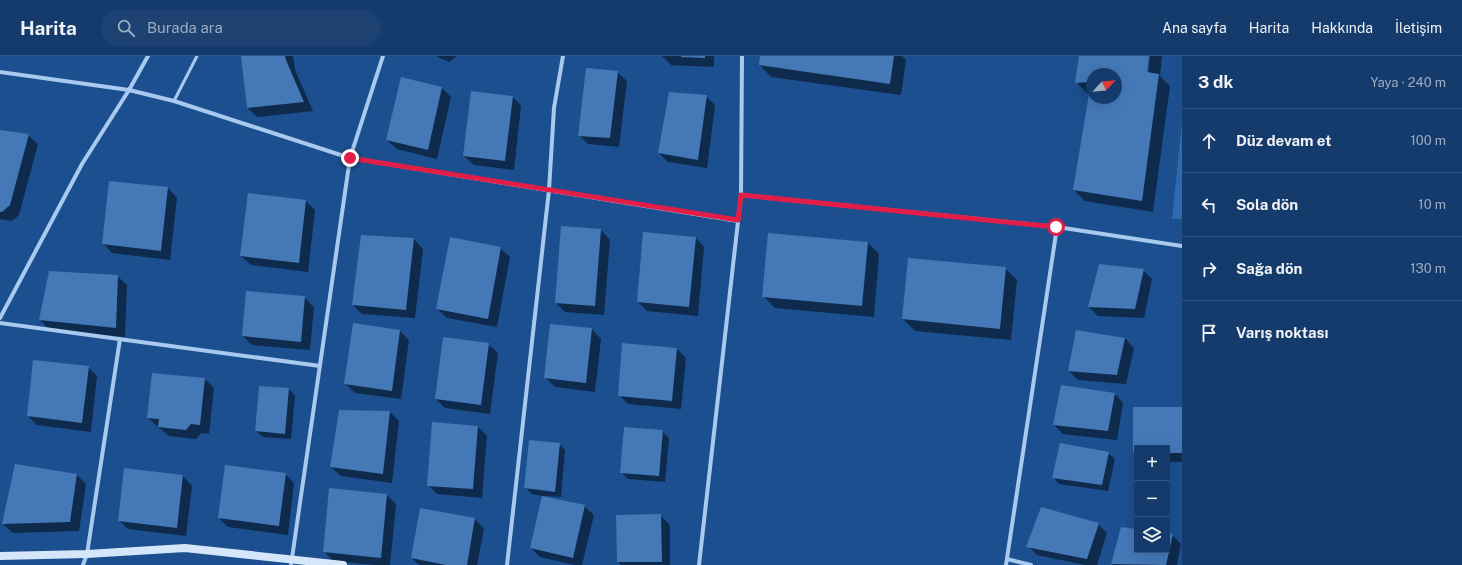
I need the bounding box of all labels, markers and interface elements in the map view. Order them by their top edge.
search box [101,10,381,46]
text: Harita [20,17,77,39]
icon: search [115,17,137,39]
text: Burada ara [147,19,223,36]
text: Ana sayfa [1162,20,1227,36]
text: Harita [1249,20,1289,36]
text: Hakkında [1311,20,1373,36]
text: İletişim [1395,20,1442,36]
north arrow [1086,68,1122,104]
text: 3 dk [1198,72,1233,92]
text: Yaya · 240 m [1370,75,1446,90]
icon: ahead [1198,130,1220,152]
text: Düz devam et [1236,132,1331,149]
text: 100 m [1410,133,1446,148]
route end [341,149,359,167]
icon: left [1198,194,1220,216]
text: Sola dön [1236,196,1298,213]
text: 10 m [1418,197,1446,212]
route start [1047,218,1065,236]
icon: right [1198,258,1220,280]
text: Sağa dön [1236,260,1302,277]
text: 130 m [1410,261,1446,276]
icon: arrive [1198,322,1220,344]
text: Varış noktası [1236,324,1328,341]
map controls [1134,445,1170,553]
button: + [1134,445,1170,481]
button: − [1134,481,1170,517]
button: layers [1134,517,1170,553]

